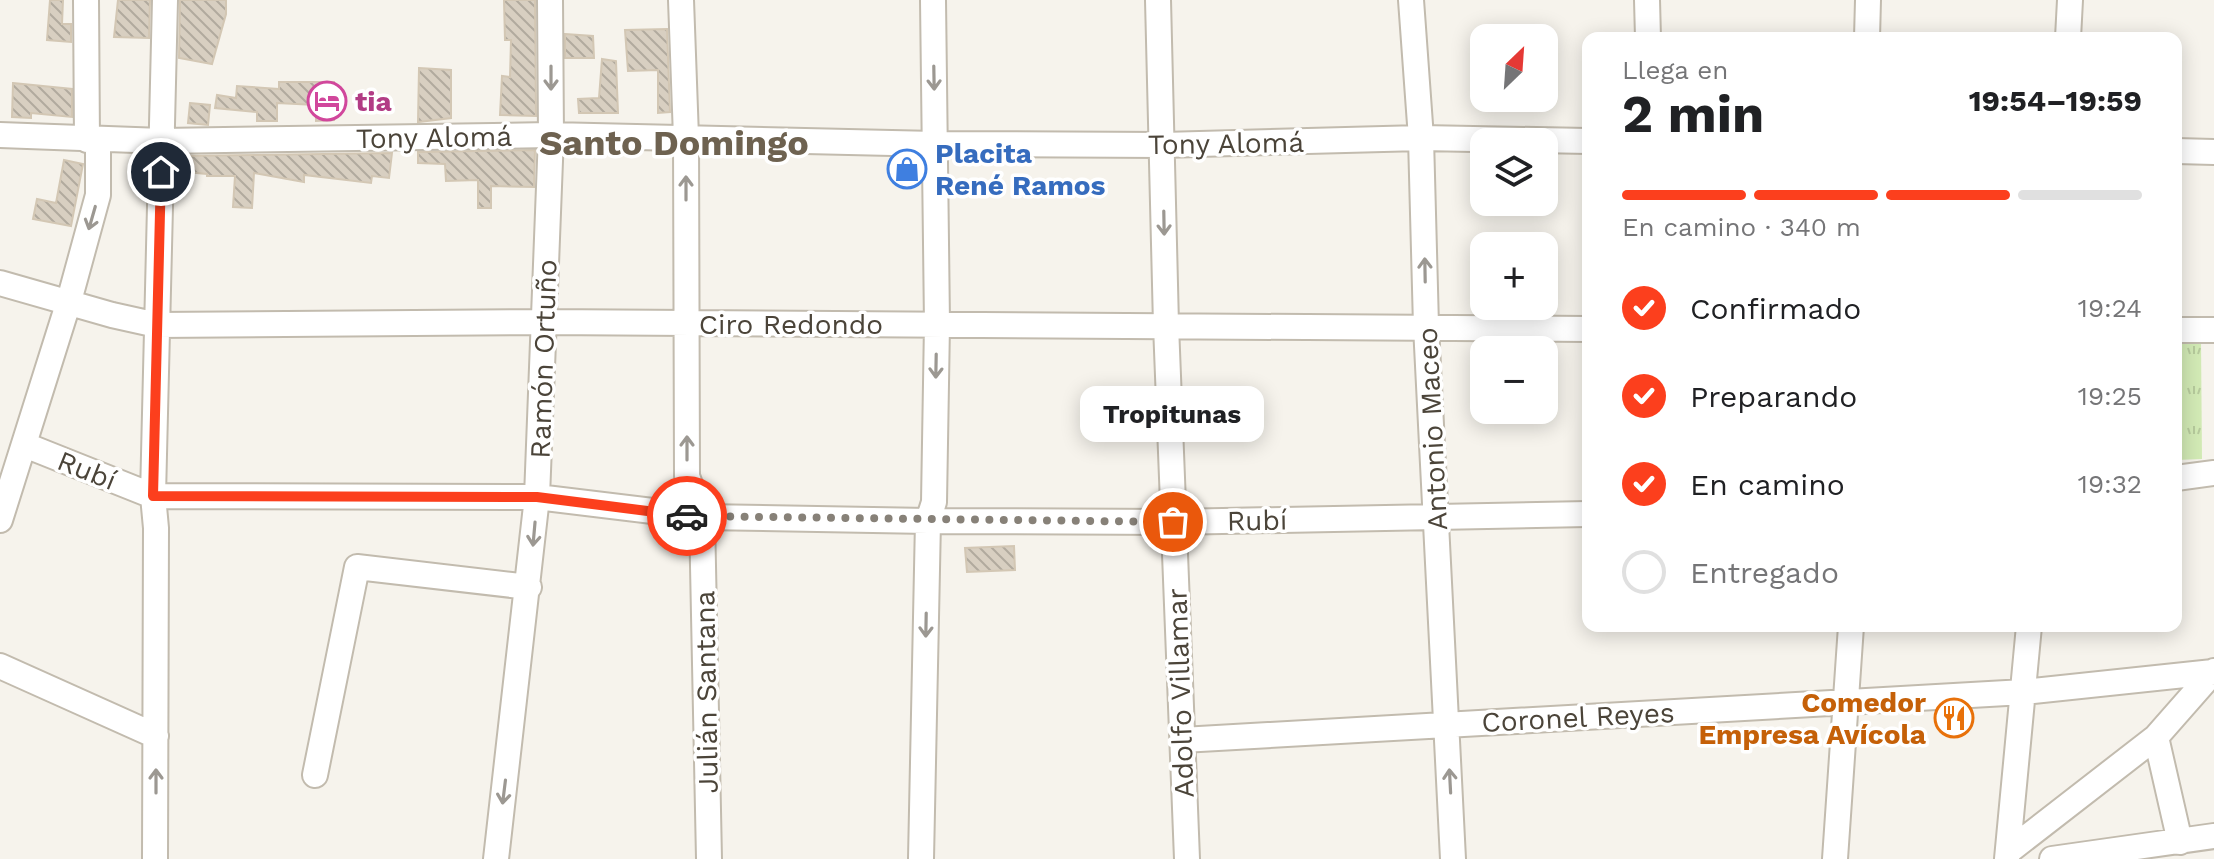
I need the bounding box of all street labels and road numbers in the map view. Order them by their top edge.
street label: Tony Alomá [356,120,512,155]
street label: Tony Alomá [1148,126,1304,161]
street label: Ramón Ortuño [524,259,563,459]
street label: Ciro Redondo [699,308,883,341]
street label: Antonio Maceo [1411,326,1454,531]
street label: Rubí [53,444,121,497]
street label: Rubí [1226,503,1288,538]
street label: Adolfo Villamar [1160,588,1201,798]
street label: Julián Santana [688,590,725,794]
street label: Coronel Reyes [1481,696,1675,739]

